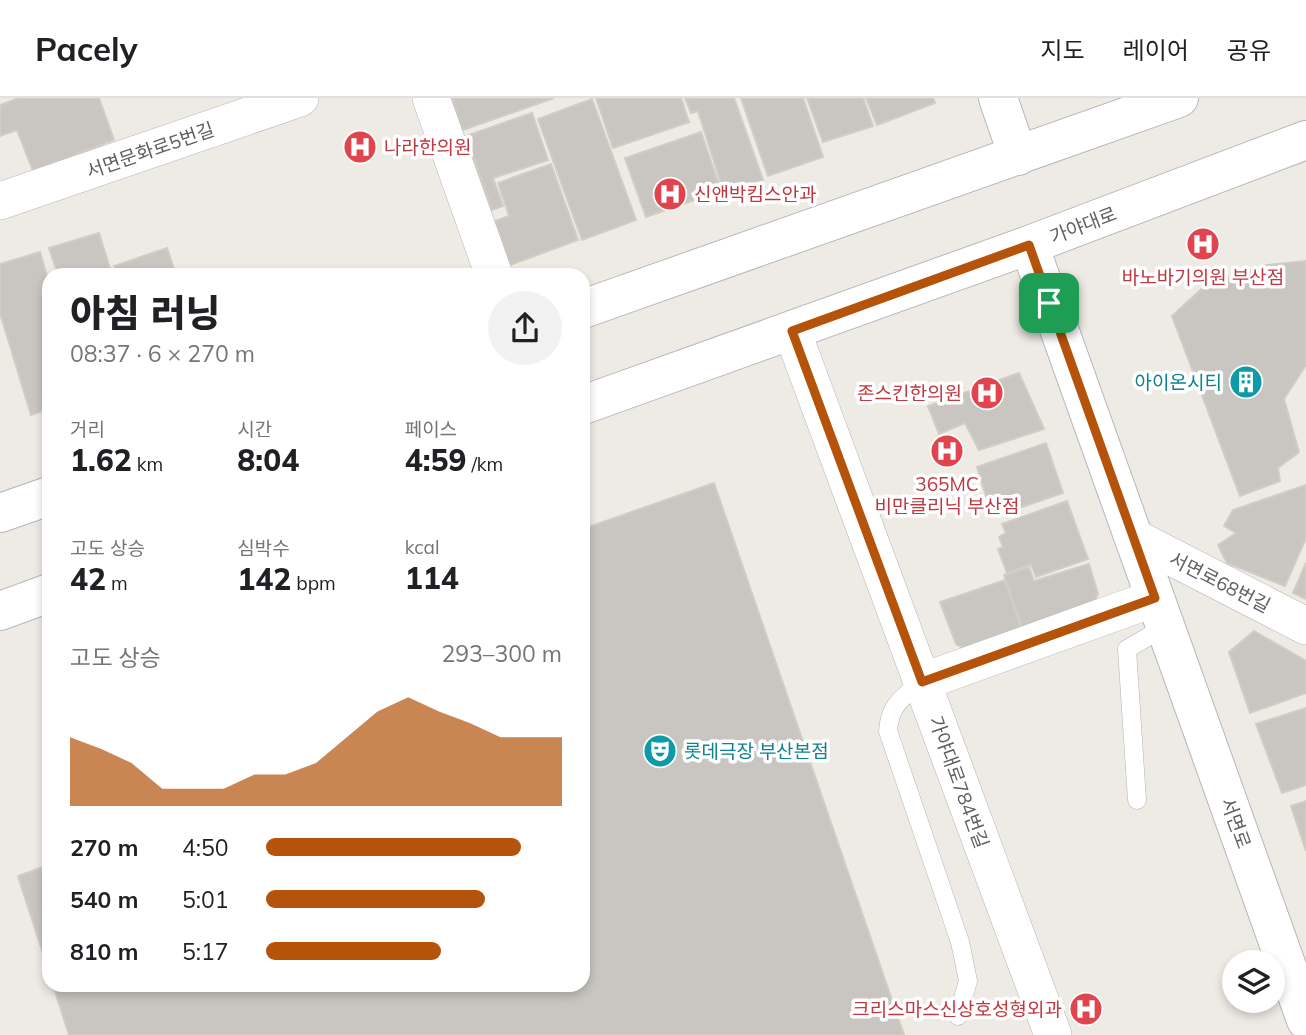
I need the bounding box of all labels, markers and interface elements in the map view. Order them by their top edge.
text: Pacely [35,28,138,69]
text: 지도 [1040,35,1085,65]
text: 레이어 [1123,35,1189,65]
text: 공유 [1227,35,1271,65]
street label: 서면문화로5번길 [83,117,217,183]
hospital icon: 나라한의원 [341,128,379,166]
place label: 나라한의원 [384,135,471,159]
hospital icon: 신앤박킴스안과 [651,175,689,213]
place label: 신앤박킴스안과 [694,182,816,206]
street label: 가야대로 [1046,201,1120,249]
hospital icon: 바노바기의원 부산점 [1184,225,1222,263]
place label: 바노바기의원 부산점 [1122,265,1284,289]
pin [1019,273,1079,333]
icon: arrive [1030,284,1068,322]
text: 아침 러닝 [70,289,221,337]
button: share [488,291,562,365]
text: 08:37 · 6 × 270 m [70,339,255,368]
building icon: 아이온시티 [1227,363,1265,401]
place label: 아이온시티 [1135,370,1222,394]
hospital icon: 존스킨한의원 [968,374,1006,412]
place label: 존스킨한의원 [857,381,962,405]
text: 거리 [70,417,105,441]
text: 시간 [237,417,272,441]
text: 페이스 [405,417,457,441]
hospital icon: 365MC 비만클리닉 부산점 [928,432,966,470]
text: 1.62 [70,441,132,479]
text: 8:04 [237,441,299,479]
text: 4:59 [405,441,466,479]
text: km [132,452,163,476]
text: /km [466,452,503,476]
place label: 365MC 비만클리닉 부산점 [875,472,1019,518]
text: kcal [405,535,439,559]
text: 고도 상승 [70,536,145,560]
text: 심박수 [237,536,290,560]
street label: 서면로68번길 [1165,546,1275,618]
text: 114 [405,559,459,597]
text: 42 [70,560,106,598]
text: 142 [237,560,291,598]
text: m [106,571,128,595]
text: bpm [291,571,336,595]
text: 293–300 m [441,639,562,668]
text: 고도 상승 [70,643,161,672]
street label: 가야대로784번길 [924,713,994,851]
theatre icon: 롯데극장 부산본점 [641,732,679,770]
place label: 롯데극장 부산본점 [684,739,829,763]
street label: 서면로 [1216,794,1256,852]
text: 270 m [70,833,138,862]
text: 4:50 [182,833,229,862]
text: 540 m [70,885,138,914]
text: 5:01 [182,885,229,914]
text: 810 m [70,937,138,966]
text: 5:17 [182,937,229,966]
map controls [1222,950,1285,1013]
button: layers [1222,950,1285,1013]
hospital icon: 크리스마스신상호성형외과 [1067,990,1105,1028]
place label: 크리스마스신상호성형외과 [852,997,1062,1021]

